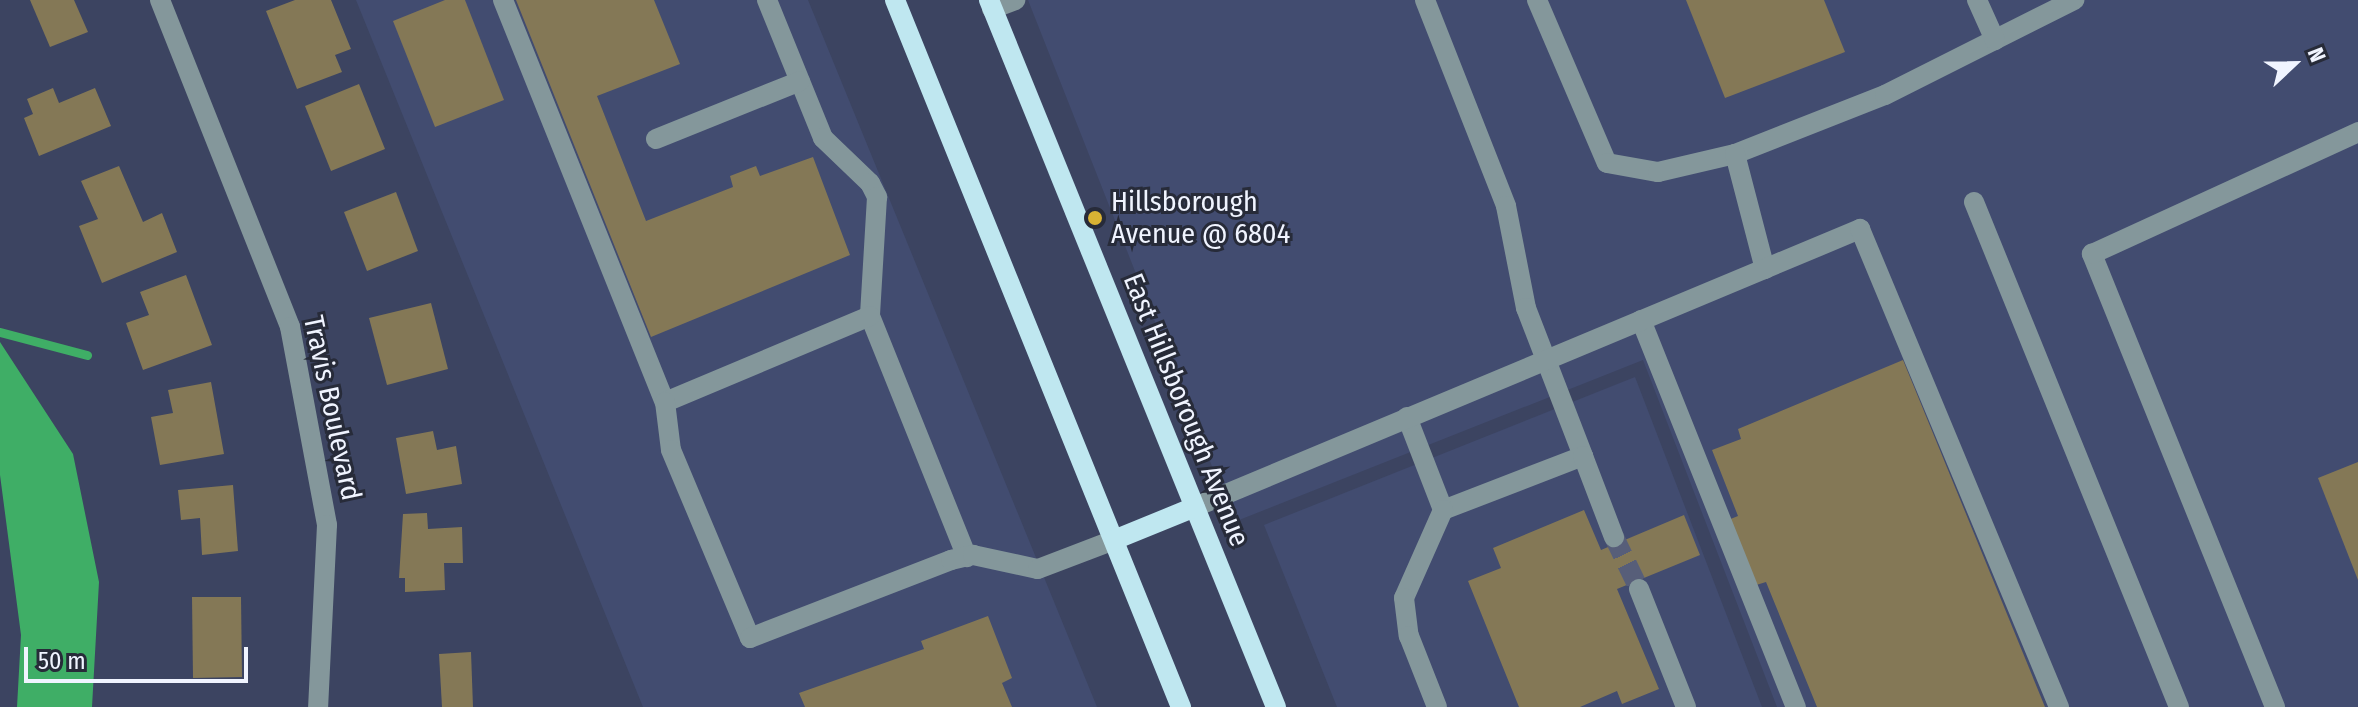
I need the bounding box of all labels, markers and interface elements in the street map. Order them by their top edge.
north arrow [2254,24,2334,104]
text: N [2302,44,2332,66]
place label: Hillsborough Avenue @ 6804 [1111,185,1290,251]
marker: Hillsborough Avenue @ 6804 [1086,209,1104,227]
street label: East Hillsborough Avenue [1116,269,1256,551]
street label: Travis Boulevard [296,313,368,503]
scale bar [28,631,252,681]
text: 50 m [38,647,86,675]

